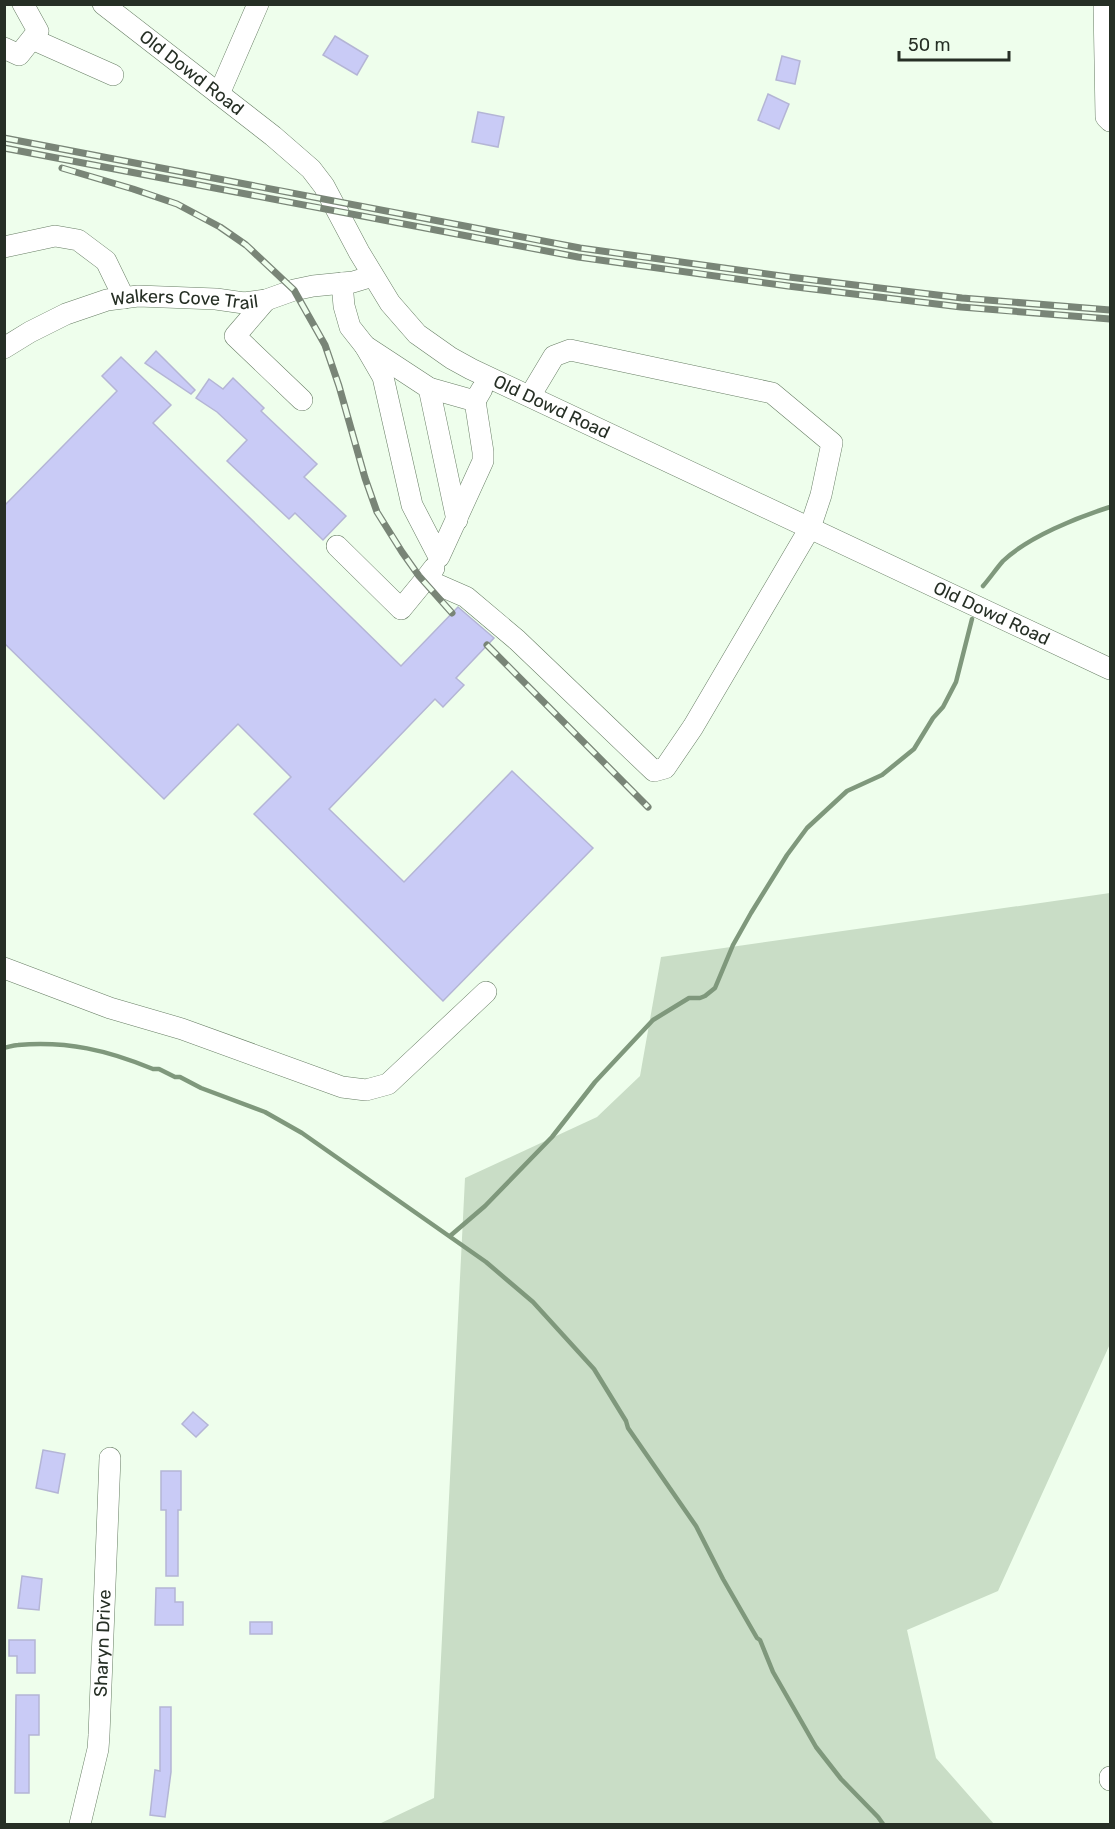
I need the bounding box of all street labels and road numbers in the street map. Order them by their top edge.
street label: Old Dowd Road [135,25,248,120]
street label: Walkers Cove Trail [110,285,260,315]
street label: Old Dowd Road [490,370,613,444]
street label: Old Dowd Road [930,577,1053,650]
street label: Sharyn Drive [90,1589,116,1697]

